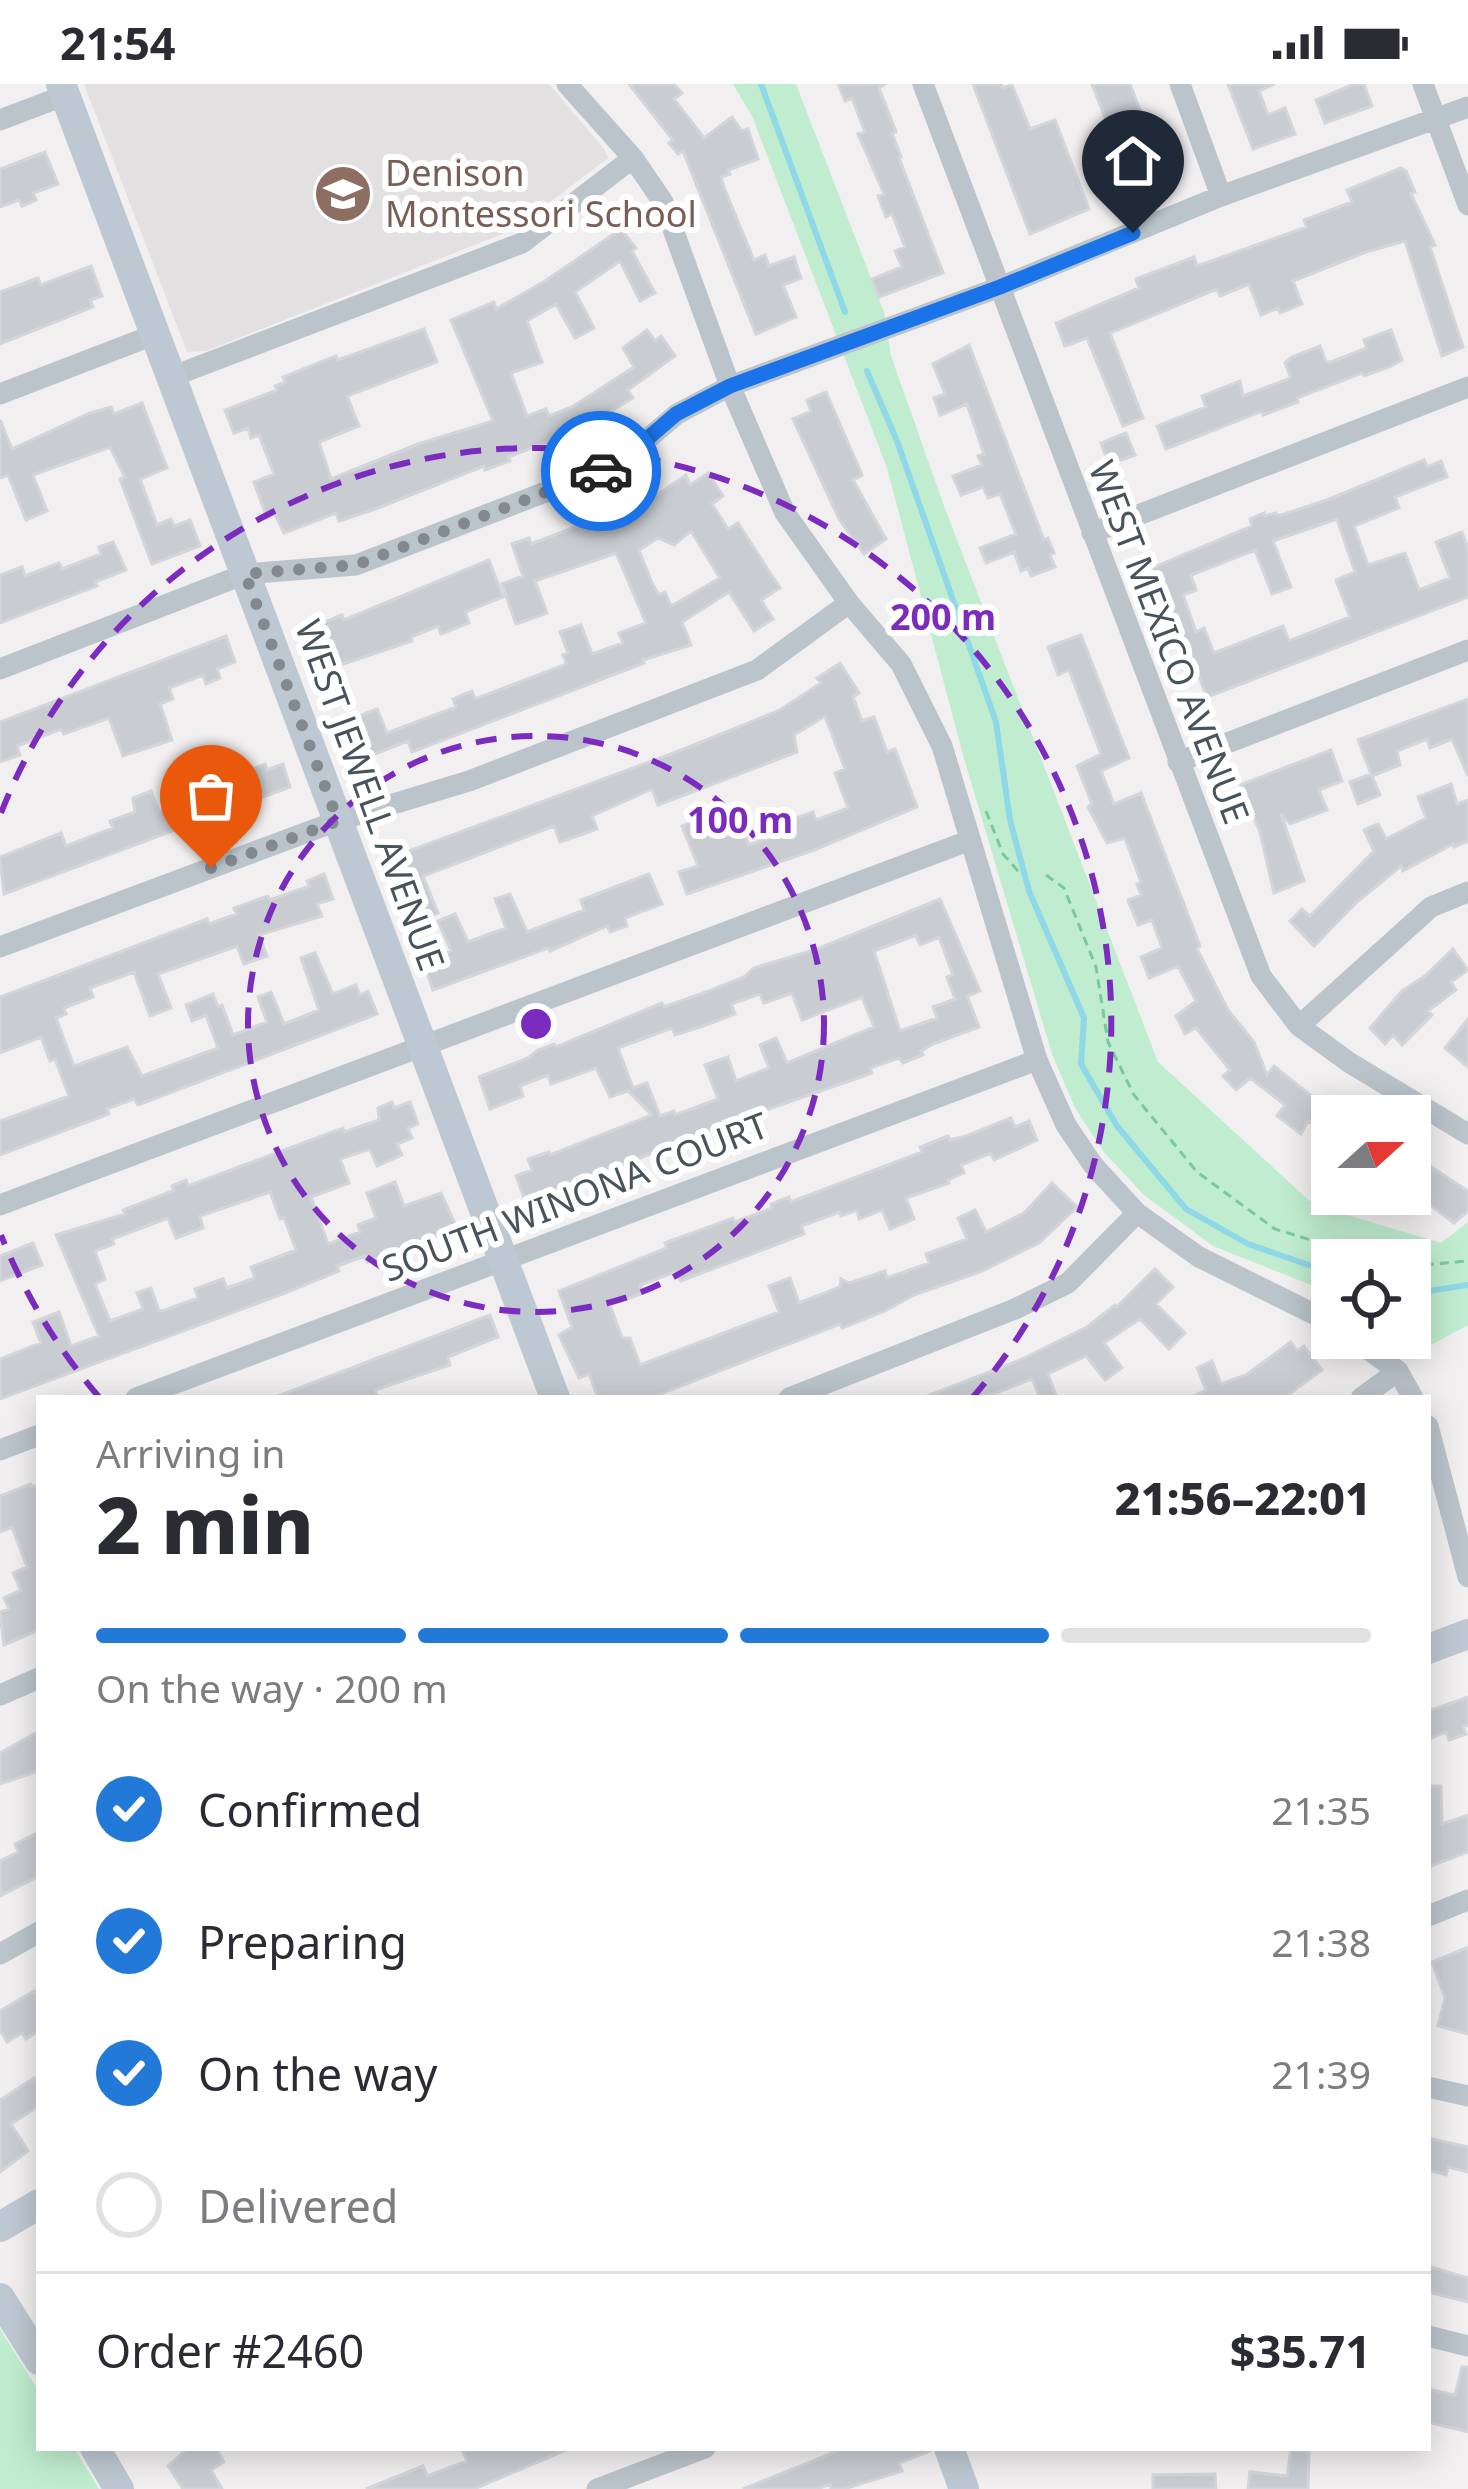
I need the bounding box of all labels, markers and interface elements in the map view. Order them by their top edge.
text: 21:54 [60,12,176,73]
pin [1082,110,1184,233]
icon: home [1100,128,1166,194]
place label: Denison Montessori School [385,148,697,238]
school or university icon: Denison Montessori School [312,163,374,225]
courier [541,411,661,531]
icon: car [568,438,634,504]
street label: WEST MEXICO AVENUE [1078,453,1261,830]
text: 200 m [890,592,996,641]
street label: WEST JEWELL AVENUE [284,613,457,977]
pin [160,745,262,868]
icon: bag [178,763,244,829]
text: 100 m [687,795,793,844]
centre of rings [515,1003,557,1045]
north arrow [1311,1095,1431,1215]
map controls [1311,1095,1431,1359]
street label: SOUTH WINONA COURT [375,1100,775,1293]
button: locate [1311,1239,1431,1359]
text: Arriving in [96,1426,285,1479]
text: 21:56–22:01 [1115,1467,1371,1528]
text: 2 min [96,1471,314,1577]
text: On the way · 200 m [96,1661,448,1714]
icon: check [96,1776,162,1842]
text: Confirmed [198,1779,422,1840]
text: 21:35 [1271,1783,1371,1836]
icon: check [96,1908,162,1974]
text: Preparing [198,1911,407,1972]
text: 21:38 [1271,1915,1371,1968]
icon: check [96,2040,162,2106]
text: On the way [198,2043,437,2104]
text: 21:39 [1271,2047,1371,2100]
text: Delivered [198,2175,398,2236]
text: Order #2460 [96,2320,364,2381]
text: $35.71 [1230,2320,1371,2381]

